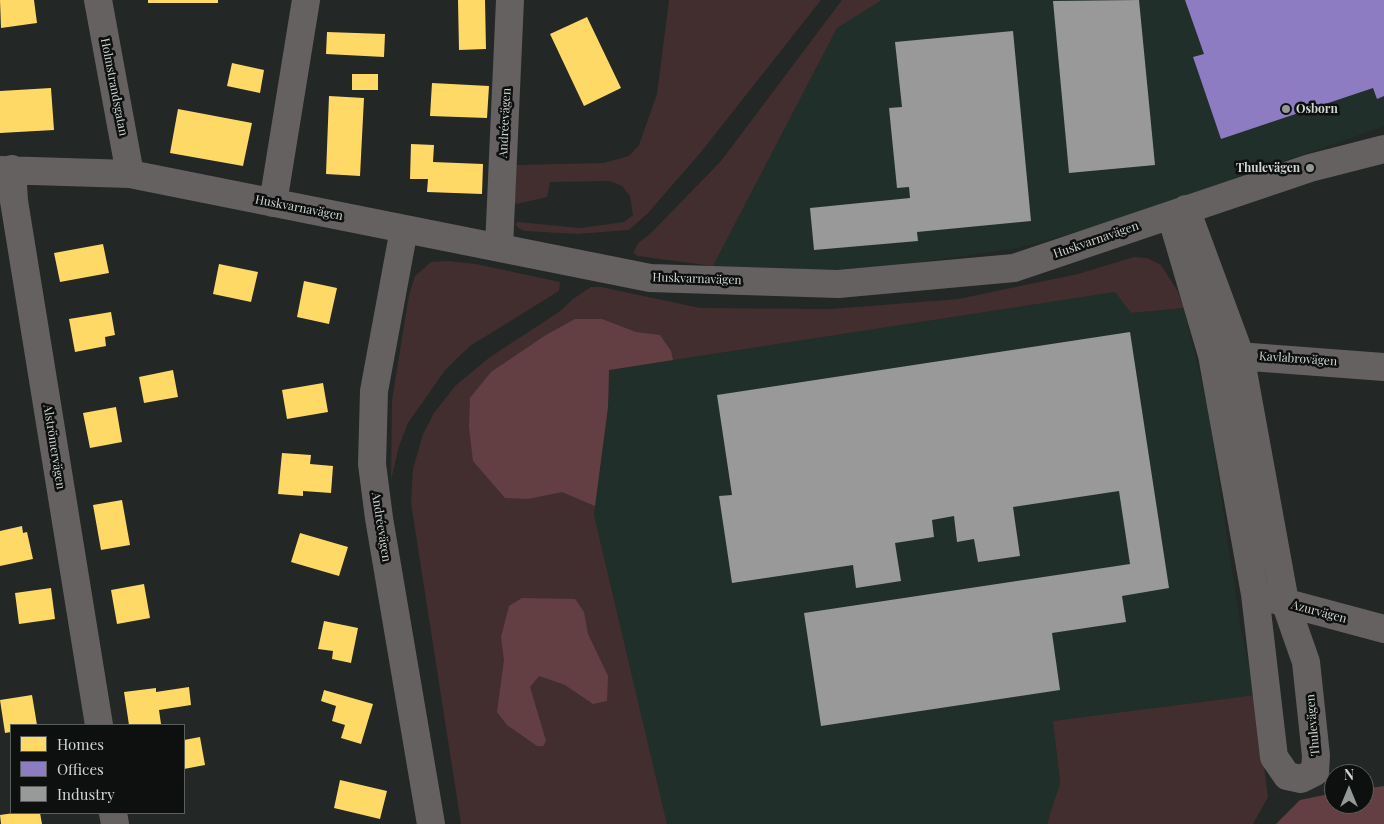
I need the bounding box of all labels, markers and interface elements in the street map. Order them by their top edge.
street label: Holmstrandsgatan [97,37,131,137]
street label: Andréevägen [496,88,514,158]
place label: Osborn [1296,102,1338,116]
marker: Osborn [1280,103,1292,115]
place label: Thulevägen [1236,161,1300,175]
marker: Thulevägen [1304,162,1316,174]
street label: Huskvarnavägen [254,192,344,224]
street label: Huskvarnavägen [1051,219,1141,261]
street label: Huskvarnavägen [652,270,742,288]
street label: Kavlabrovägen [1258,349,1338,369]
street label: Alströmervägen [40,404,68,490]
street label: Andréevägen [368,491,394,563]
street label: Azurvägen [1290,598,1348,626]
street label: Thulevägen [1303,694,1323,756]
legend [10,724,185,814]
text: Homes [57,734,104,754]
text: Offices [57,759,104,779]
north arrow [1324,764,1374,814]
text: N [1344,765,1354,784]
text: Industry [57,784,115,804]

